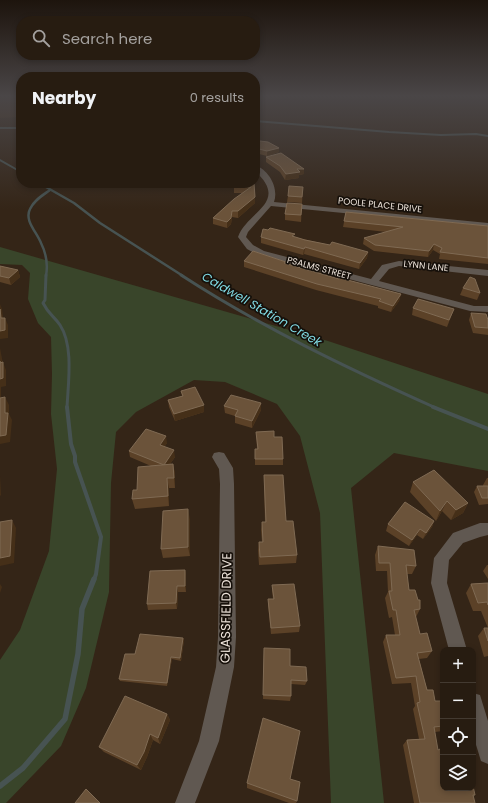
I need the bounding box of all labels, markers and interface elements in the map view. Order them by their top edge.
search box [16,16,260,60]
icon: search [30,27,52,49]
text: Search here [62,28,152,49]
text: Nearby [32,86,96,110]
text: 0 results [190,88,244,107]
street label: POOLE PLACE DRIVE [338,195,423,215]
street label: PSALMS STREET [286,254,352,282]
street label: LYNN LANE [403,258,449,274]
water label: Caldwell Station Creek [199,268,326,351]
street label: GLASSFIELD DRIVE [216,553,236,663]
map controls [440,647,476,791]
button: + [440,647,476,683]
button: − [440,683,476,719]
button: locate [440,719,476,755]
button: layers [440,755,476,791]

